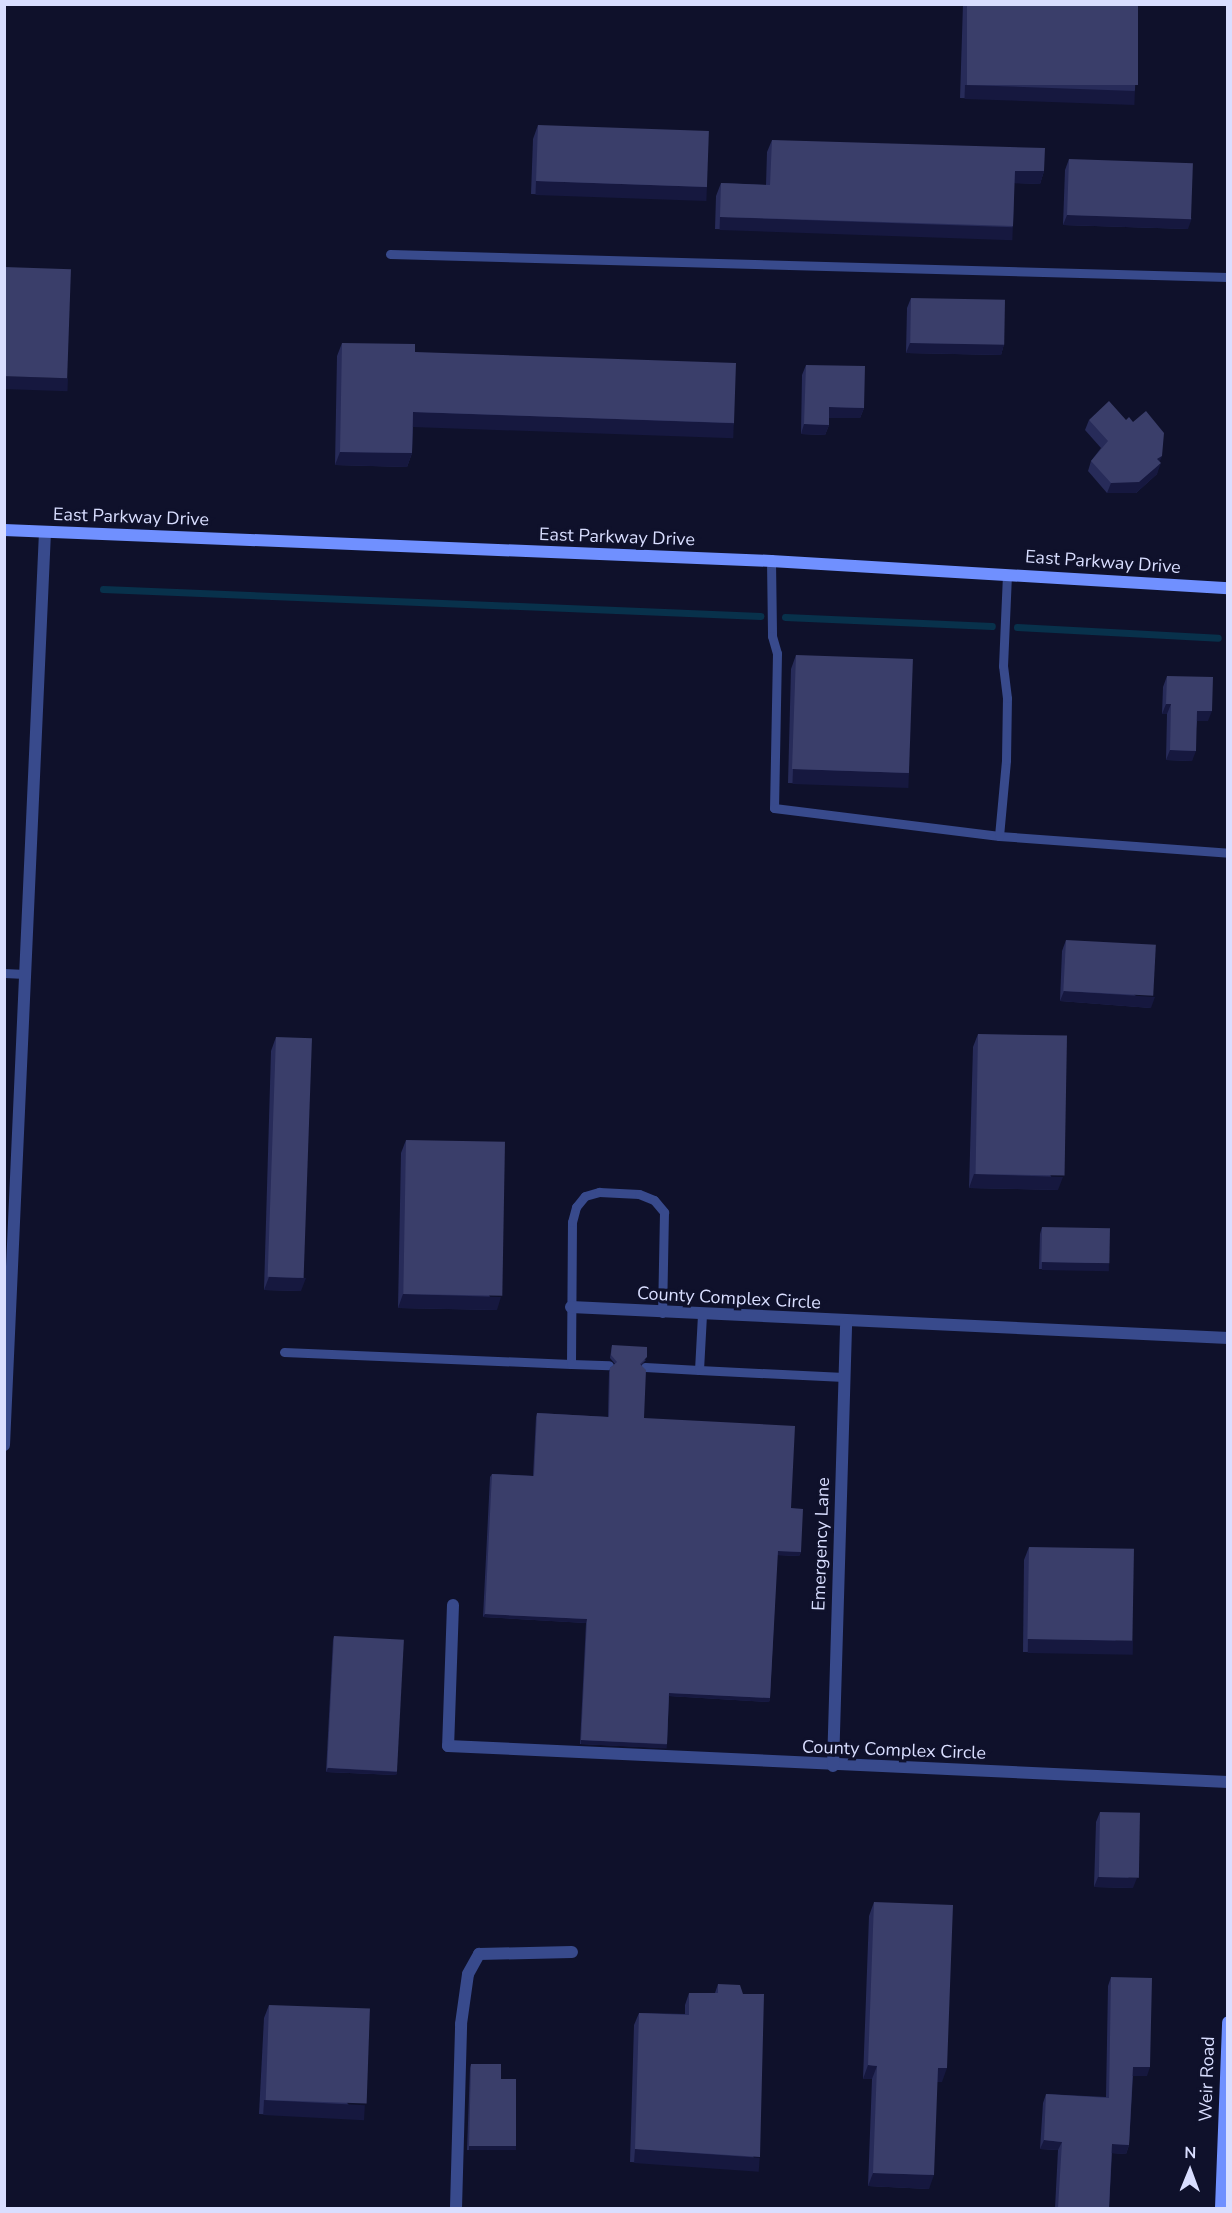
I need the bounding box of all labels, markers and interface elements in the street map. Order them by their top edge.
street label: East Parkway Drive [53,503,209,531]
street label: East Parkway Drive [539,523,695,551]
street label: East Parkway Drive [1024,546,1182,578]
street label: County Complex Circle [637,1282,821,1314]
street label: Emergency Lane [808,1477,834,1611]
street label: County Complex Circle [802,1736,986,1764]
street label: Weir Road [1195,2036,1219,2122]
north arrow [1160,2141,1220,2201]
text: N [1184,2142,1196,2164]

